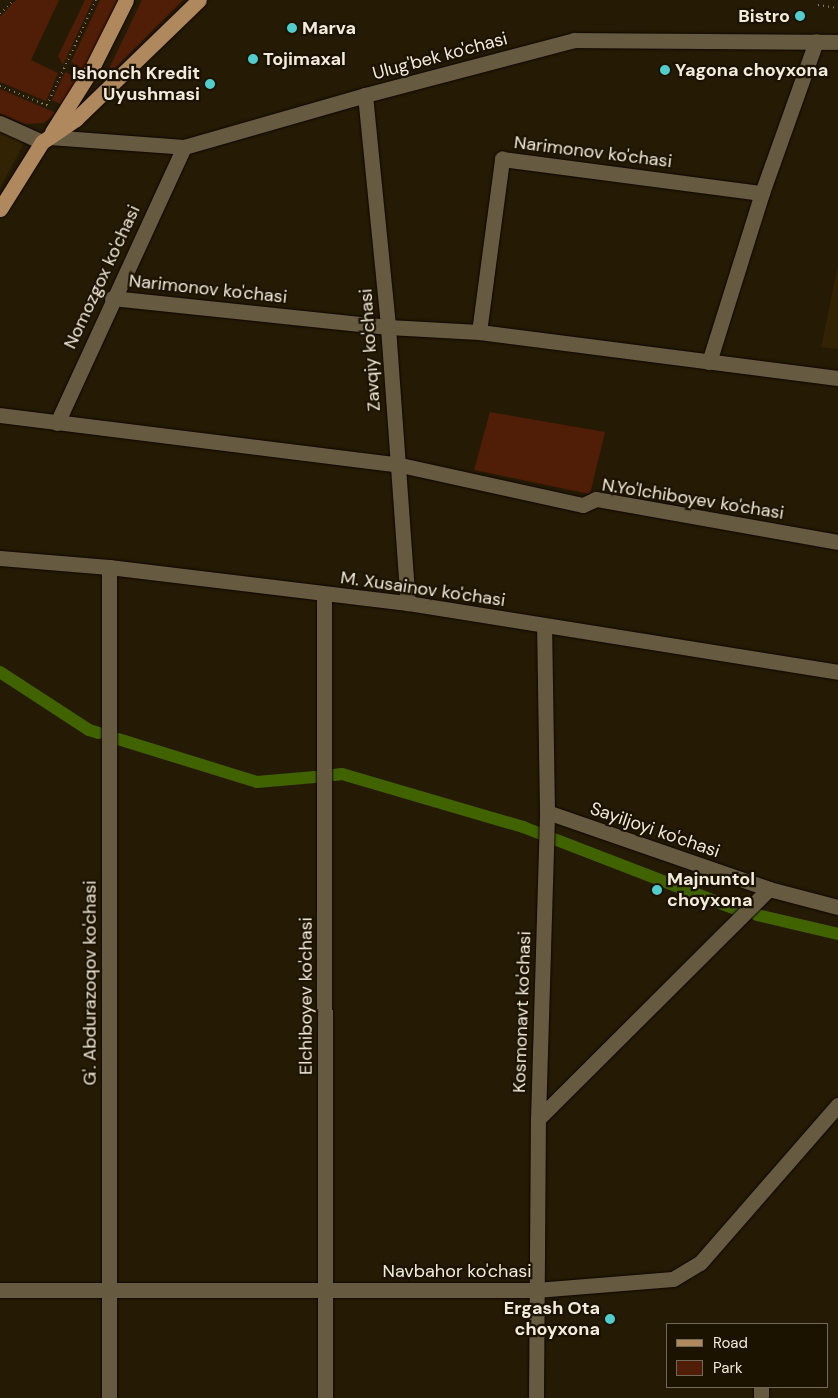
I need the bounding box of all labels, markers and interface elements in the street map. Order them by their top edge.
place label: Bistro [738,5,790,27]
marker: Bistro [794,10,806,22]
place label: Marva [302,17,356,39]
marker: Marva [286,22,298,34]
street label: Ulug'bek ko'chasi [370,28,510,84]
place label: Tojimaxal [263,48,346,70]
marker: Tojimaxal [247,53,259,65]
place label: Yagona choyxona [675,59,828,81]
place label: Ishonch Kredit Uyushmasi [72,63,200,106]
marker: Yagona choyxona [659,64,671,76]
marker: Ishonch Kredit Uyushmasi [204,78,216,90]
street label: Narimonov ko'chasi [513,132,673,172]
street label: Nomozgox ko'chasi [59,202,145,352]
street label: Narimonov ko'chasi [128,270,288,308]
street label: Zavqiy ko'chasi [355,288,385,412]
street label: N.Yo'lchiboyev ko'chasi [601,474,785,524]
street label: M. Xusainov ko'chasi [339,567,507,611]
street label: Sayiljoyi ko'chasi [587,798,723,862]
place label: Majnuntol choyxona [667,869,755,912]
street label: G'. Abdurazoqov ko'chasi [79,880,101,1086]
marker: Majnuntol choyxona [651,884,663,896]
street label: Elchiboyev ko'chasi [295,917,317,1075]
street label: Kosmonavt ko'chasi [508,931,536,1093]
street label: Navbahor ko'chasi [382,1260,532,1282]
place label: Ergash Ota choyxona [504,1298,600,1340]
marker: Ergash Ota choyxona [604,1313,616,1325]
legend [666,1323,828,1388]
text: Road [713,1333,748,1353]
text: Park [713,1358,743,1378]

